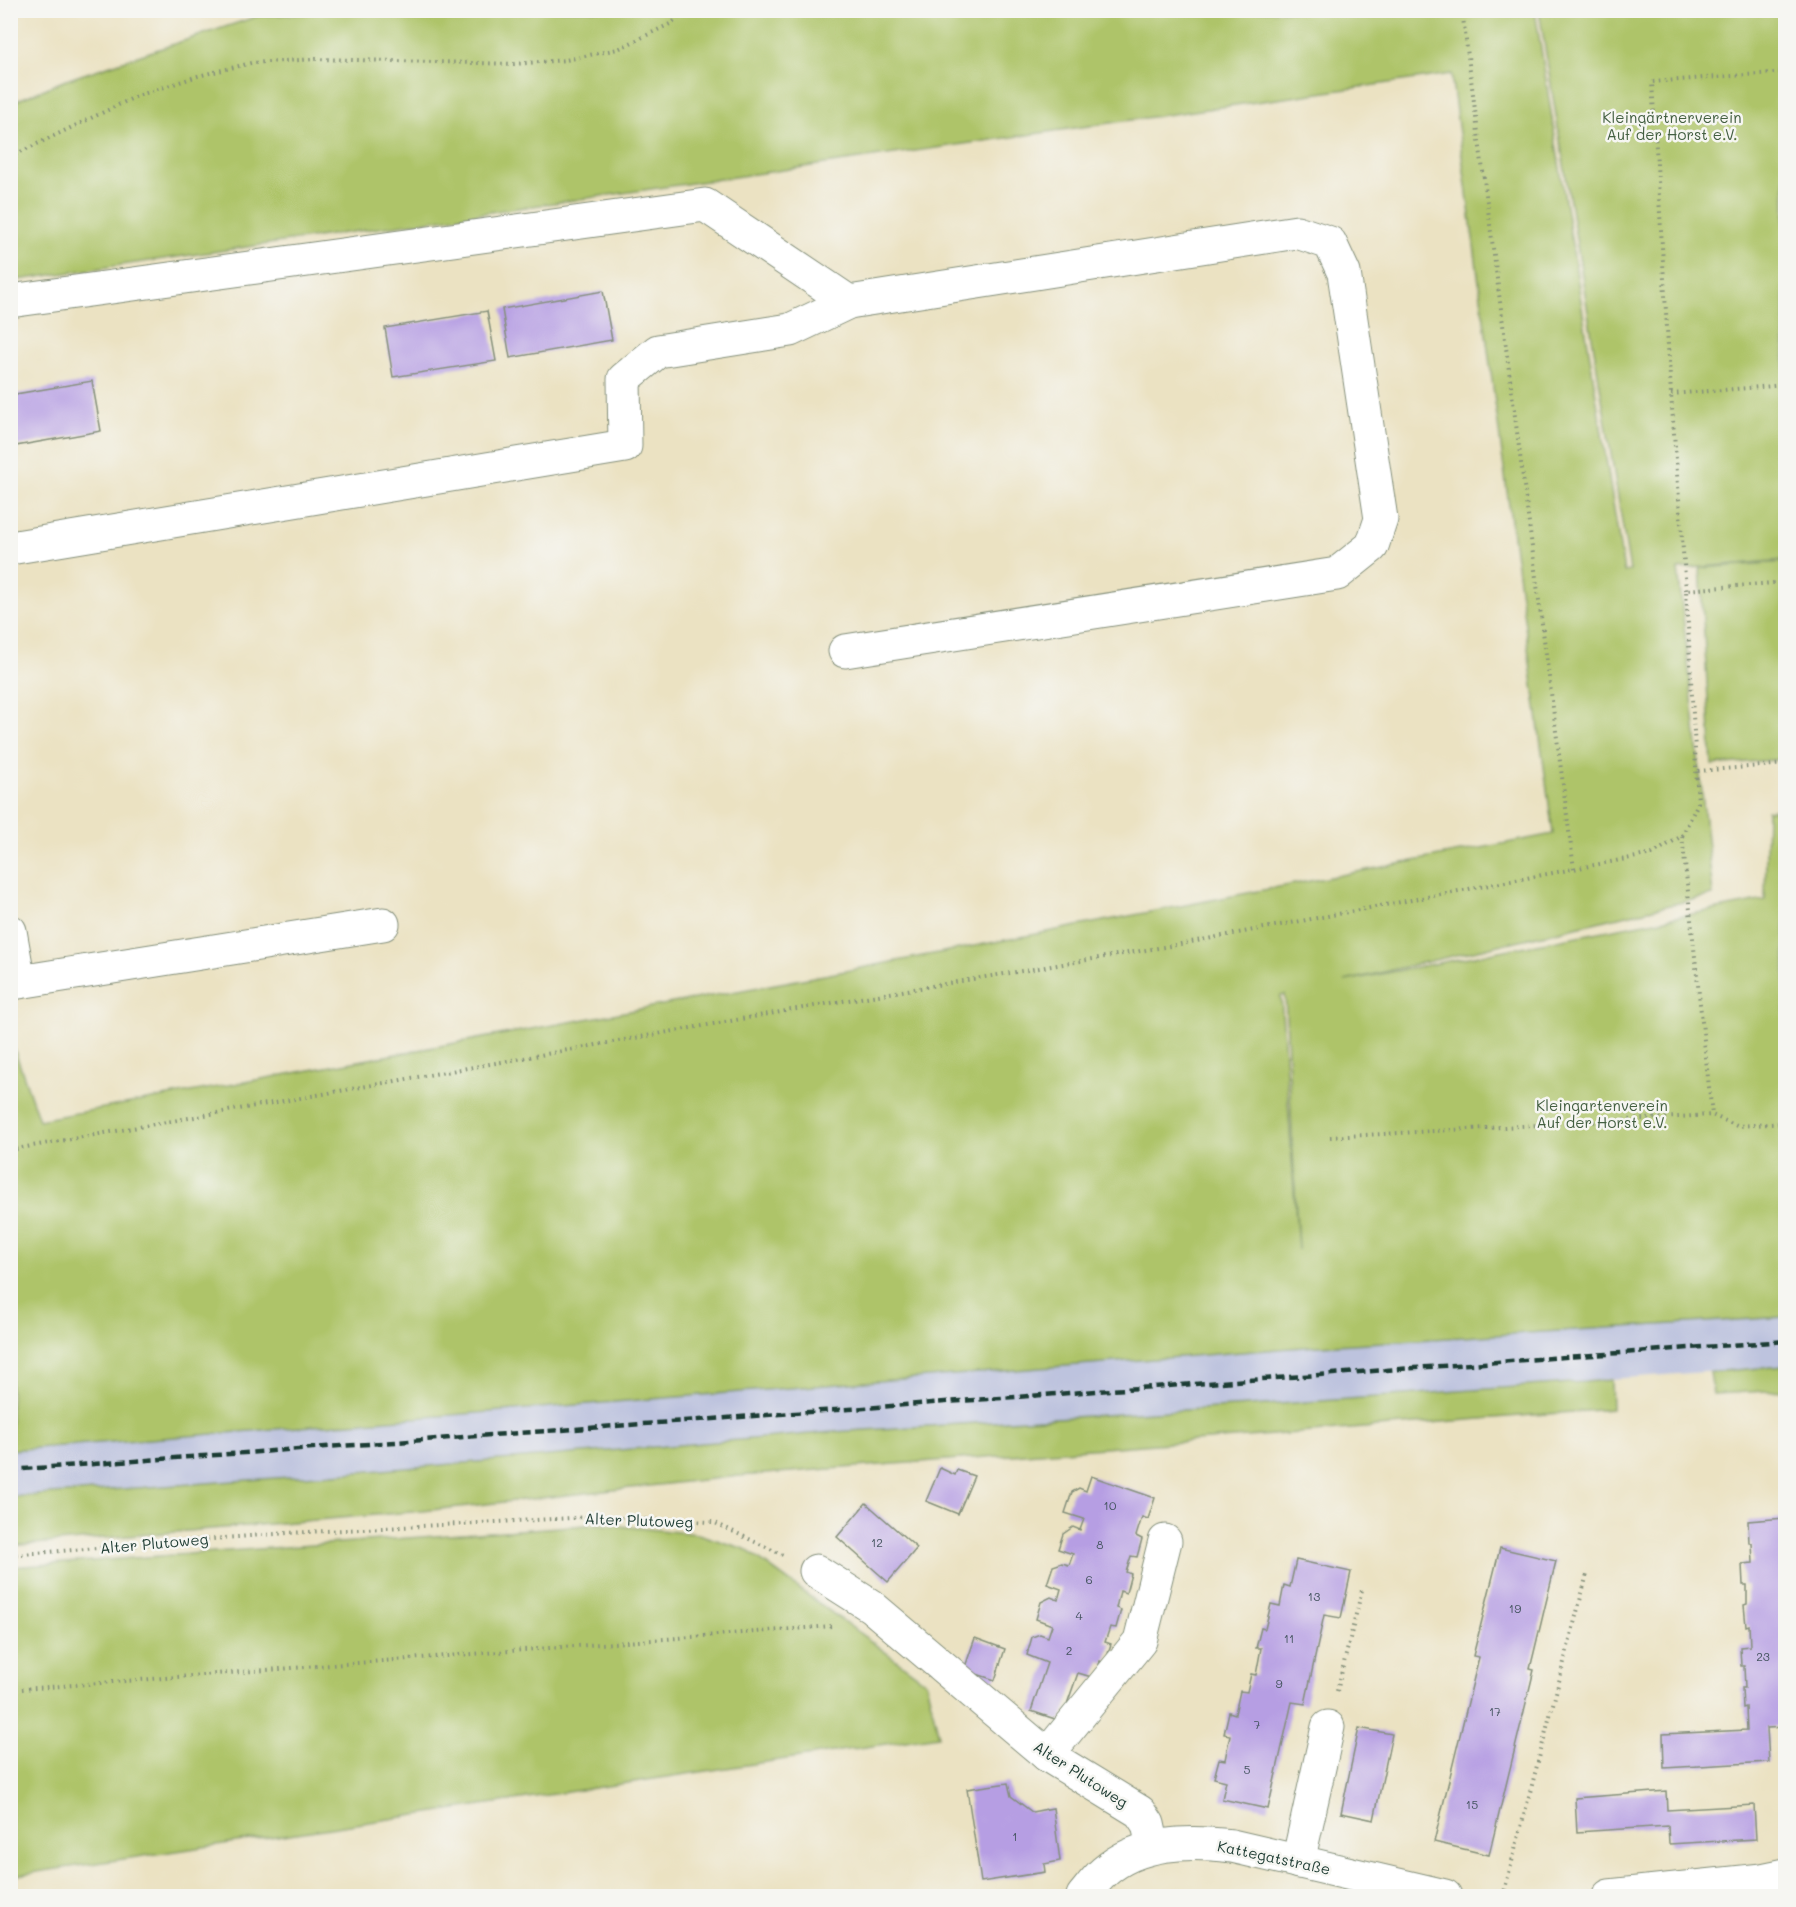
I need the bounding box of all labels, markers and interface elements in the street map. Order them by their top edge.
park label: Kleingärtnerverein Auf der Horst e.V. [1602,107,1742,144]
park label: Kleingartenverein Auf der Horst e.V. [1536,1095,1668,1132]
house number: 10 [1104,1497,1117,1513]
street label: Alter Plutoweg [584,1508,694,1532]
street label: Alter Plutoweg [99,1528,209,1558]
house number: 12 [871,1534,883,1550]
house number: 8 [1096,1536,1104,1552]
house number: 6 [1085,1571,1093,1587]
house number: 13 [1308,1588,1320,1604]
house number: 19 [1509,1600,1521,1616]
house number: 4 [1075,1607,1083,1623]
house number: 11 [1284,1630,1294,1646]
house number: 2 [1066,1642,1072,1658]
house number: 23 [1756,1648,1770,1664]
house number: 9 [1275,1675,1283,1691]
house number: 17 [1489,1703,1501,1719]
house number: 7 [1254,1716,1261,1732]
street label: Alter Plutoweg [1030,1736,1132,1812]
house number: 5 [1244,1761,1251,1777]
house number: 15 [1466,1796,1478,1812]
house number: 1 [1012,1828,1018,1844]
street label: Kattegatstraße [1216,1835,1332,1879]

